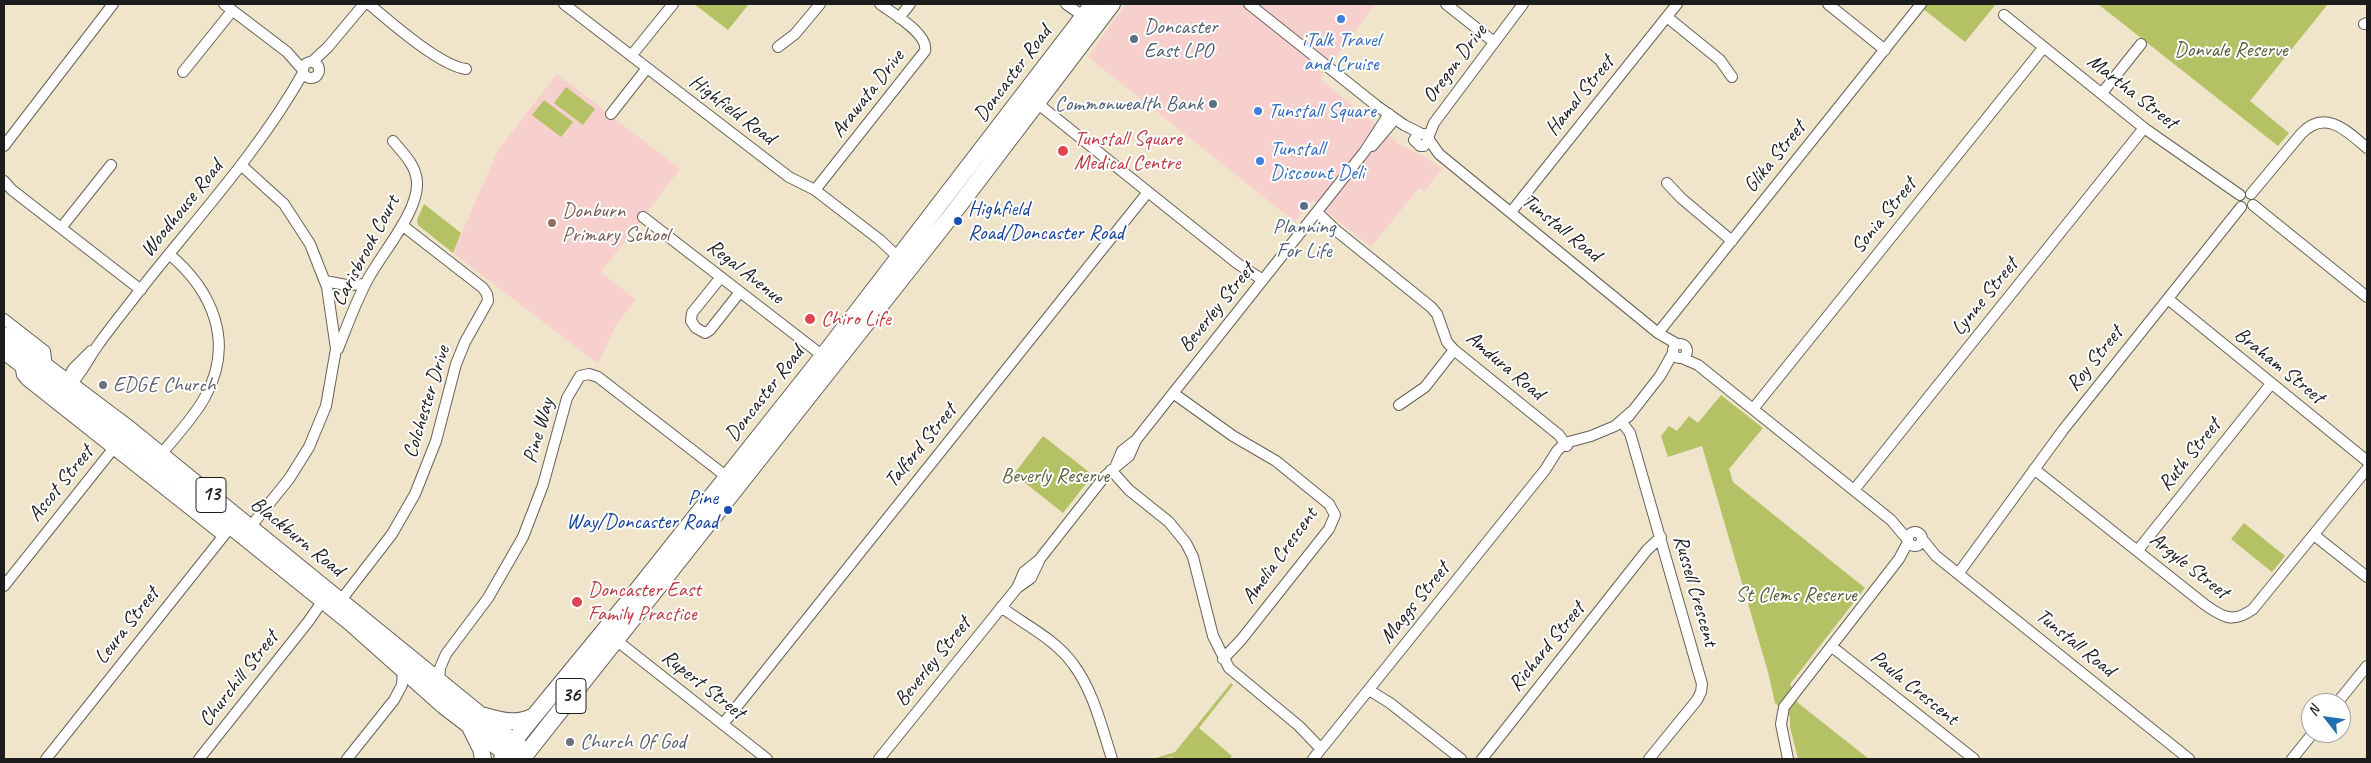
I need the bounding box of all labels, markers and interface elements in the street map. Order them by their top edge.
marker: iTalk Travel and Cruise [1335,13,1347,25]
place label: Doncaster East LPO [1144,14,1217,64]
street label: Oregon Drive [1417,20,1493,108]
street label: Doncaster Road [969,21,1057,127]
place label: iTalk Travel and Cruise [1302,27,1380,77]
marker: Doncaster East LPO [1128,33,1140,45]
park label: Donvale Reserve [2174,37,2288,63]
street label: Arawata Drive [826,45,910,143]
street label: Martha Street [2082,49,2182,135]
street label: Hamal Street [1540,51,1620,141]
street label: Highfield Road [684,69,780,151]
place label: Commonwealth Bank [1055,91,1203,117]
marker: Commonwealth Bank [1207,98,1219,110]
place label: Tunstall Square [1268,98,1376,124]
marker: Tunstall Square [1252,105,1264,117]
street label: Glika Street [1739,116,1811,198]
place label: Tunstall Square Medical Centre [1074,126,1182,176]
place label: Tunstall Discount Deli [1270,136,1364,186]
marker: Tunstall Square Medical Centre [1056,144,1070,158]
marker: Tunstall Discount Deli [1254,155,1266,167]
street label: Woodhouse Road [135,156,229,262]
street label: Sonia Street [1846,173,1922,259]
street label: Tunstall Road [1516,188,1606,268]
street label: Carisbrook Court [326,191,406,311]
place label: Highfield Road/Doncaster Road [968,196,1124,246]
place label: Donburn Primary School [562,198,670,248]
marker: Planning For Life [1298,200,1310,212]
place label: Planning For Life [1273,214,1335,264]
marker: Highfield Road/Doncaster Road [952,215,964,227]
marker: Donburn Primary School [546,217,558,229]
street label: Regal Avenue [702,234,788,310]
street label: Lynne Street [1946,253,2024,341]
street label: Beverley Street [1173,258,1261,358]
place label: Chiro Life [821,306,891,332]
marker: Chiro Life [803,312,817,326]
street label: Roy Street [2061,321,2129,397]
street label: Braham Street [2229,322,2329,410]
street label: Amdura Road [1461,326,1549,406]
street label: Doncaster Road [720,341,810,447]
street label: Colchester Drive [398,343,456,461]
place label: EDGE Church [113,372,216,398]
marker: EDGE Church [97,379,109,391]
street label: Pine Way [518,396,560,466]
street label: Talford Street [880,399,962,493]
street label: Ruth Street [2153,414,2227,496]
street label: Ascot Street [23,441,99,527]
park label: Beverly Reserve [1001,463,1109,489]
road number: 13 [196,478,226,512]
place label: Pine Way/Doncaster Road [566,485,718,535]
street label: Blackburn Road [245,492,349,582]
street label: Amelia Crescent [1237,503,1323,609]
marker: Pine Way/Doncaster Road [722,504,734,516]
street label: Argyle Street [2144,527,2234,605]
street label: Russell Crescent [1667,533,1723,649]
street label: Maggs Street [1375,557,1455,649]
place label: Doncaster East Family Practice [588,577,701,627]
park label: St Clems Reserve [1735,582,1857,608]
street label: Leura Street [89,583,165,669]
marker: Doncaster East Family Practice [570,595,584,609]
street label: Richard Street [1503,597,1591,697]
street label: Tunstall Road [2030,603,2120,683]
street label: Beverley Street [889,612,977,712]
street label: Churchill Street [194,626,284,732]
street label: Rupert Street [656,645,750,725]
street label: Paula Crescent [1865,645,1963,731]
road number: 36 [556,678,586,714]
north arrow [2301,693,2351,743]
text: N [2304,703,2323,719]
place label: Church Of God [580,729,686,755]
marker: Church Of God [564,736,576,748]

